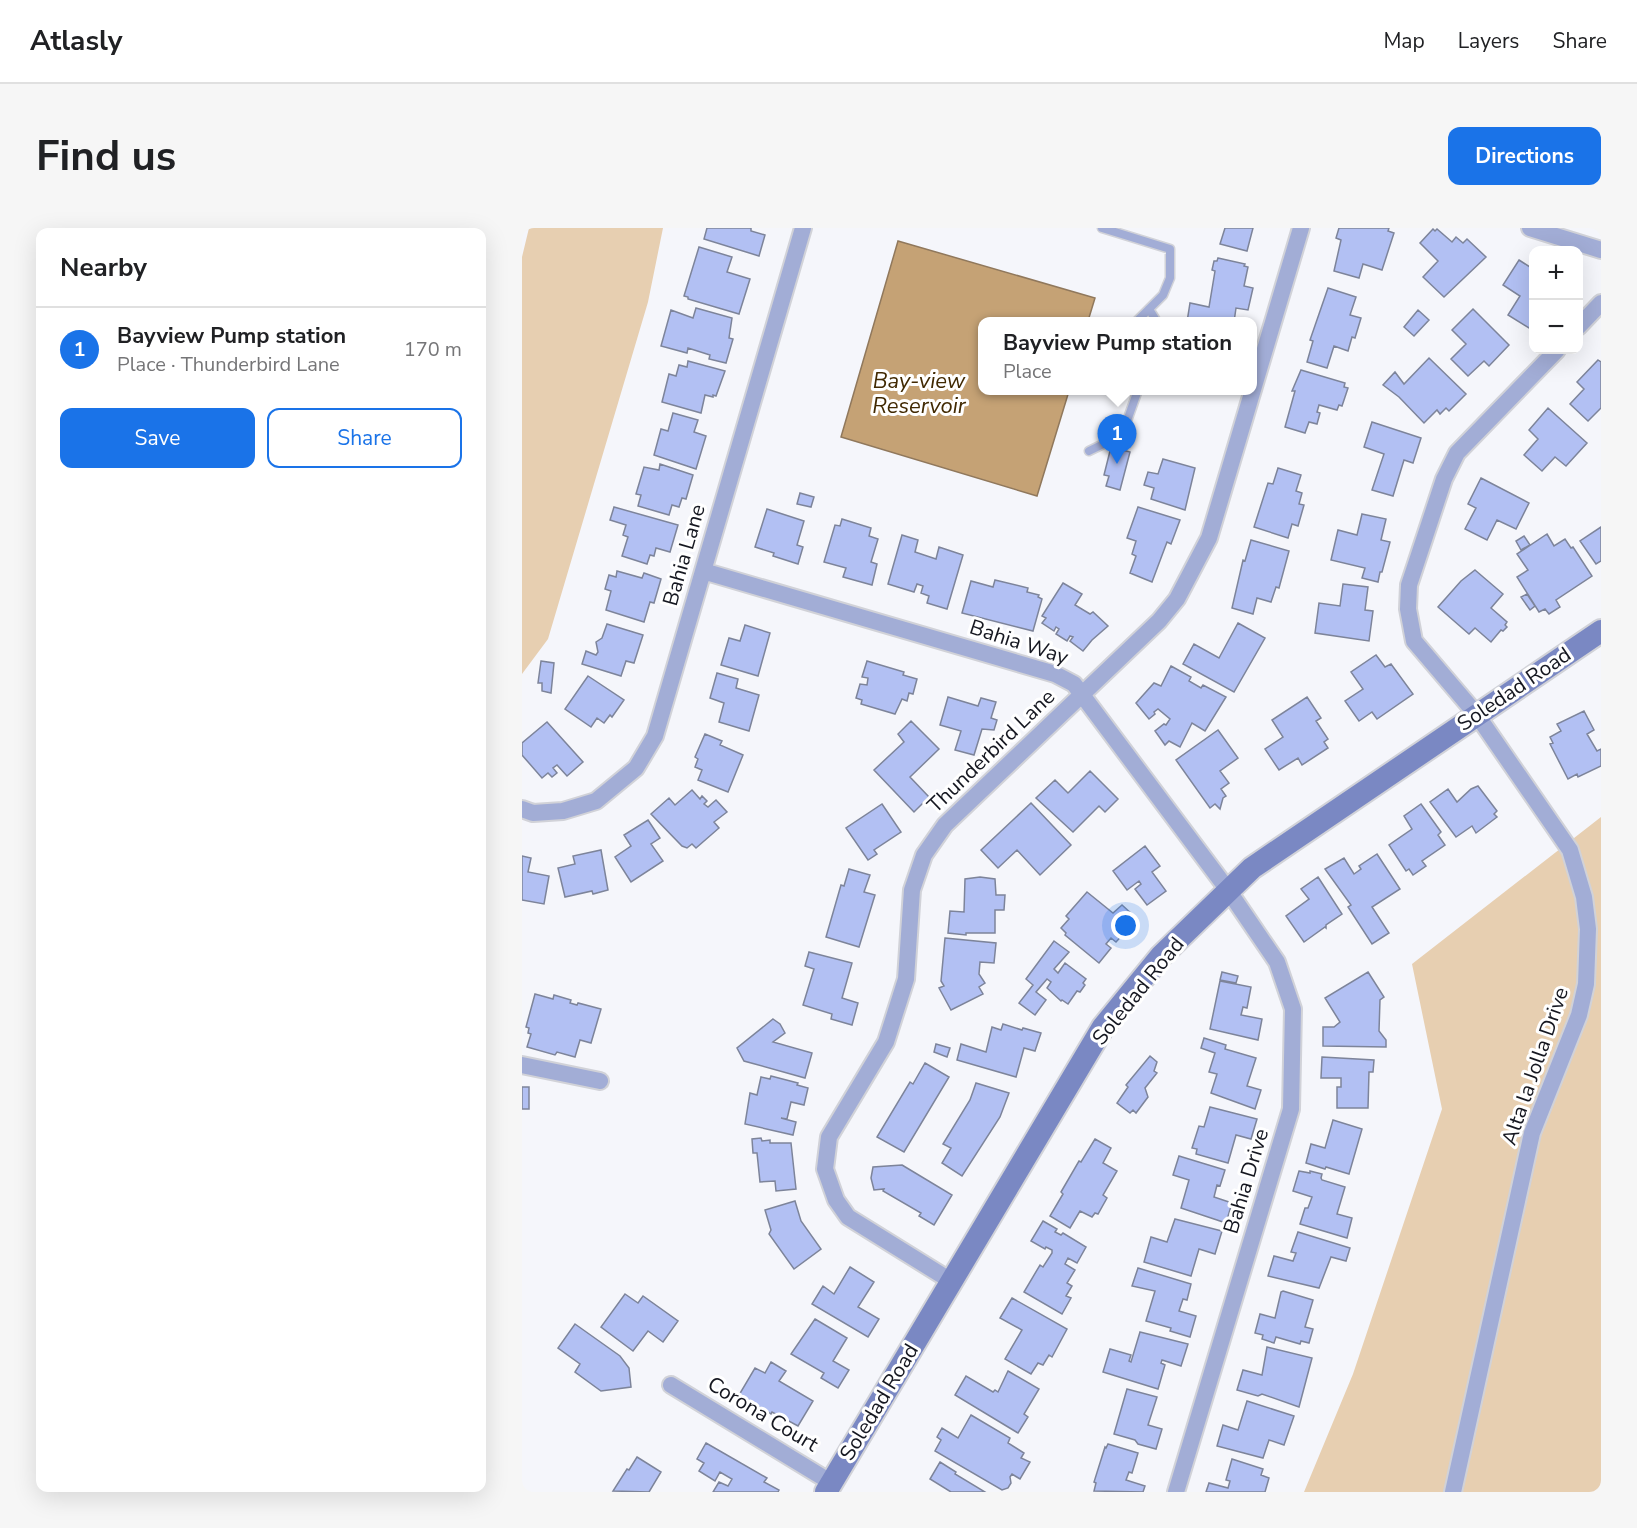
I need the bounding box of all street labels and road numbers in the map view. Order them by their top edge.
street label: Bahia Lane [656,501,712,609]
street label: Bahia Way [966,613,1072,671]
street label: Soledad Road [1452,641,1576,737]
street label: Thunderbird Lane [921,683,1061,819]
street label: Soledad Road [1086,931,1190,1051]
street label: Alta la Jolla Drive [1495,983,1575,1149]
street label: Bahia Drive [1217,1125,1275,1237]
street label: Soledad Road [833,1338,925,1466]
street label: Corona Court [702,1370,824,1458]

